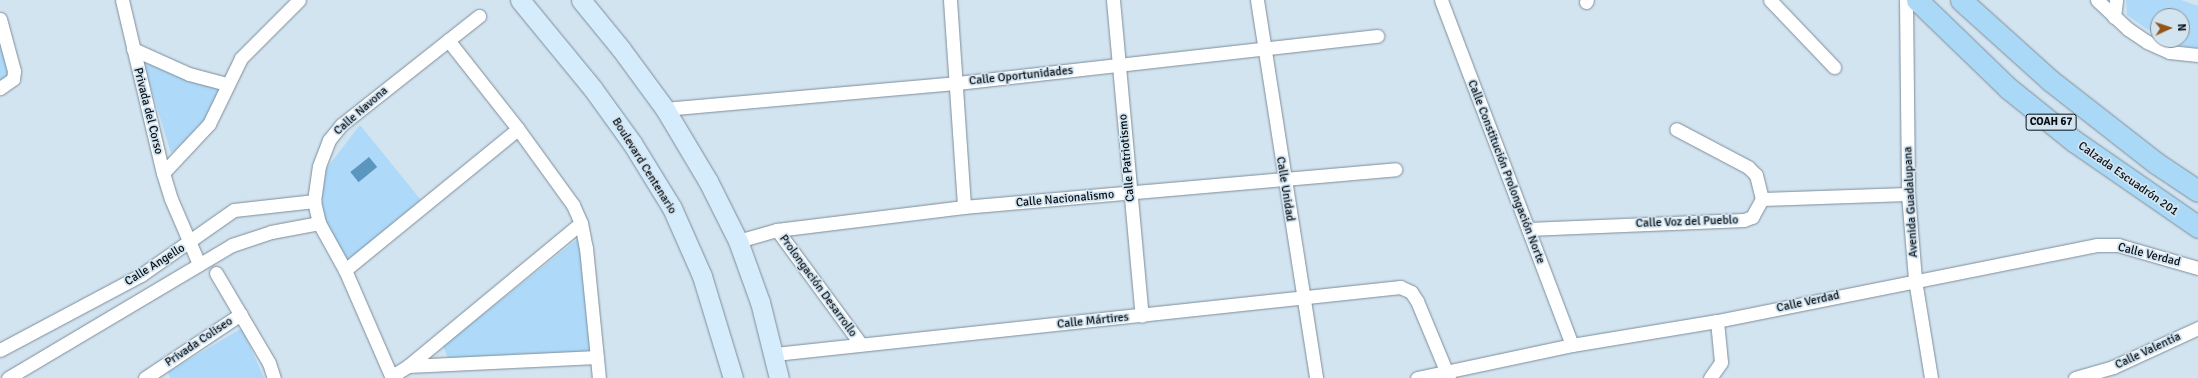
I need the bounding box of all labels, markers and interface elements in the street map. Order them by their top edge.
north arrow [2150,8,2190,48]
text: N [2175,23,2188,32]
street label: Calle Oportunidades [968,63,1074,89]
street label: Privada del Corso [130,66,166,156]
street label: Calle Constitución Prolongación Norte [1464,78,1548,266]
street label: Calle Navona [331,84,391,138]
road number: COAH 67 [2025,113,2077,131]
street label: Calle Patriotismo [1116,114,1138,202]
street label: Boulevard Centenario [609,115,679,217]
street label: Calzada Escuadrón 201 [2075,139,2181,219]
street label: Avenida Guadalupana [1901,146,1921,258]
street label: Calle Unidad [1273,156,1297,222]
street label: Calle Nacionalismo [1015,188,1115,210]
street label: Calle Voz del Pueblo [1635,213,1739,231]
street label: Prolongación Desarrollo [776,232,860,340]
street label: Calle Verdad [2116,240,2182,270]
street label: Calle Angello [122,241,188,289]
street label: Calle Verdad [1775,288,1841,316]
street label: Calle Mártires [1056,310,1130,332]
street label: Privada Coliseo [162,314,236,370]
street label: Calle Valentía [2113,330,2183,372]

